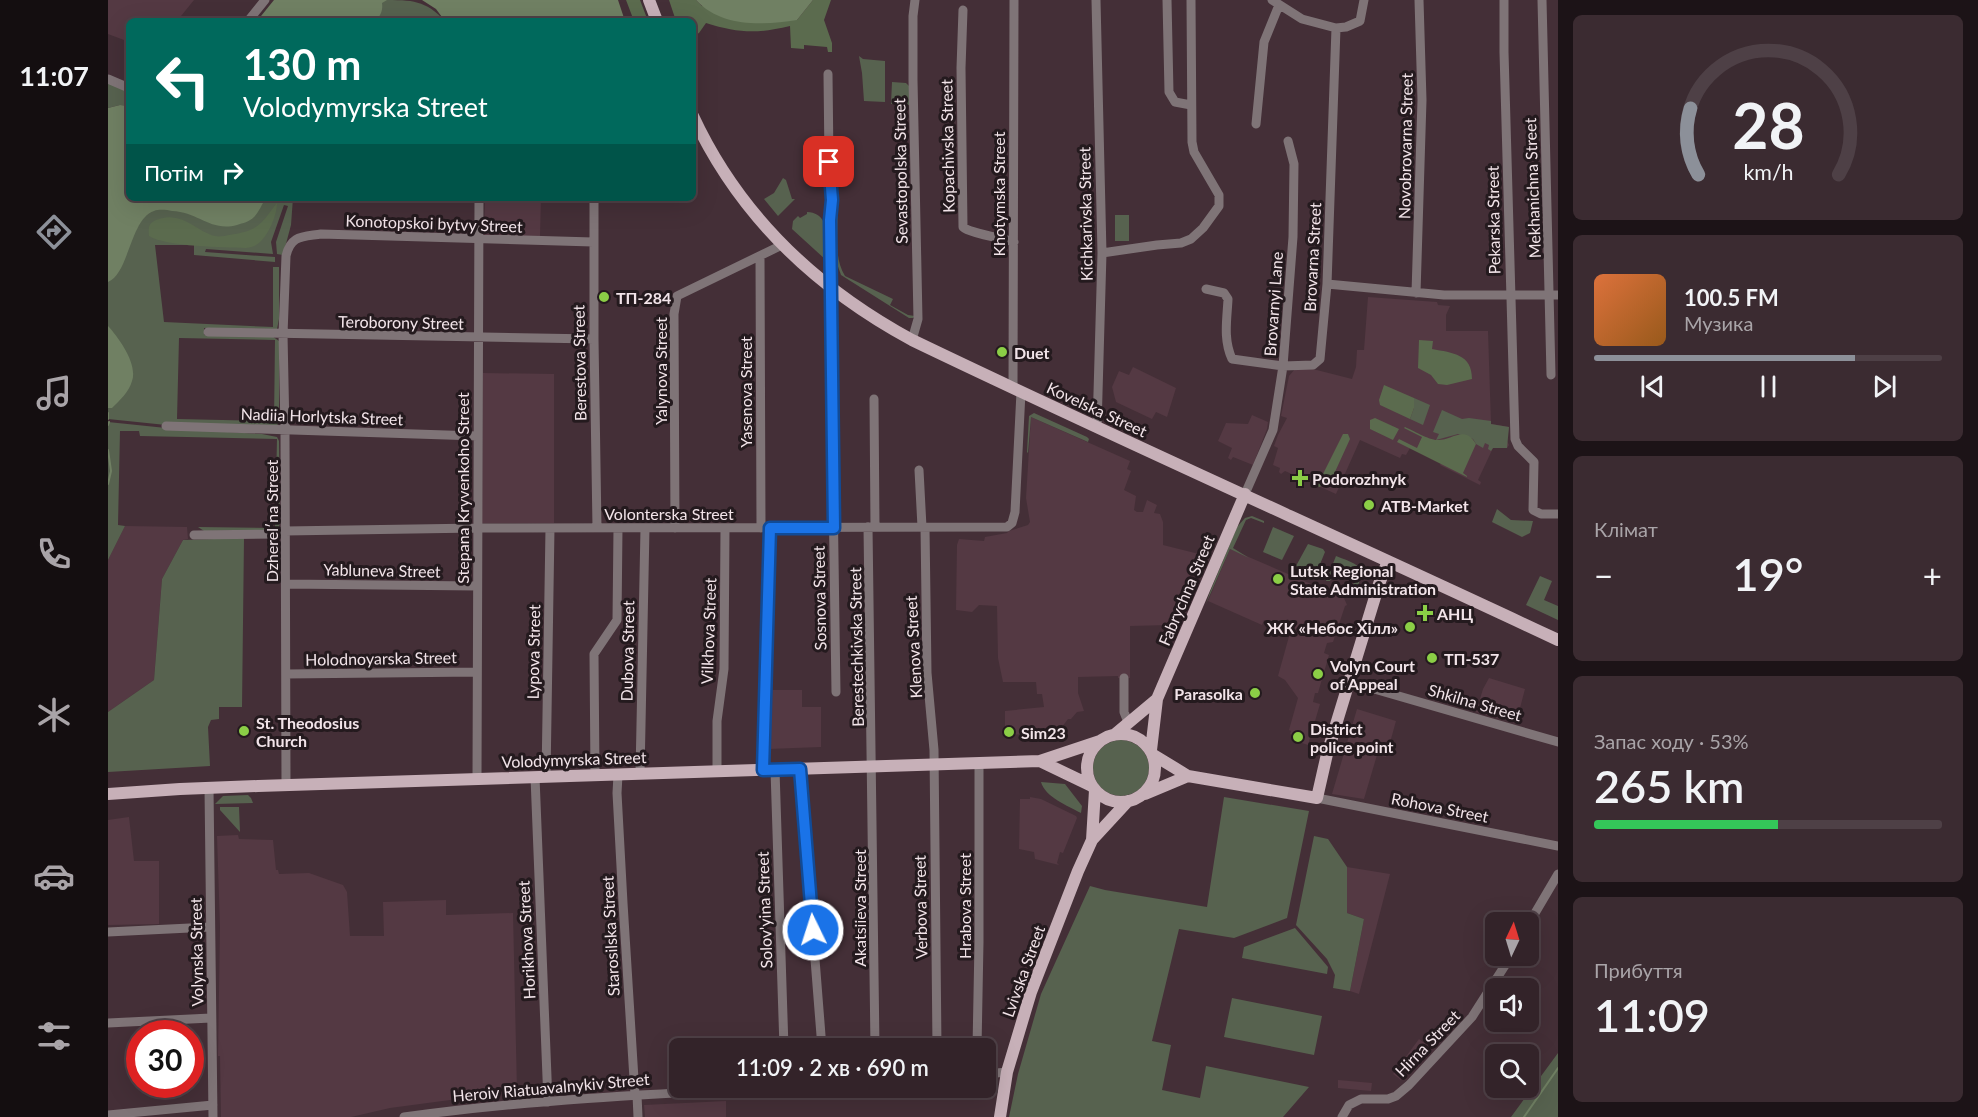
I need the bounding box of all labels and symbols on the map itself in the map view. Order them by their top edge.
street label: Novobrovarna Street [1394,72,1416,219]
street label: Kopachivska Street [936,79,958,213]
street label: Sevastopolska Street [889,98,911,244]
street label: Mekhanichna Street [1520,117,1544,259]
street label: Khotymska Street [989,131,1008,256]
pin [803,136,854,187]
street label: Kichkarivska Street [1074,147,1096,281]
street label: Pekarska Street [1483,165,1503,275]
street label: Brovarna Street [1300,202,1324,312]
street label: Konotopskoi bytvy Street [345,210,523,236]
street label: Brovarnyi Lane [1260,251,1286,357]
place label: ТП-284 [616,288,671,307]
marker: ТП-284 [597,290,611,304]
street label: Berestova Street [568,304,590,421]
street label: Teroborony Street [338,311,464,333]
street label: Yalynova Street [651,317,670,425]
street label: Yasenova Street [736,336,755,448]
place label: Duet [1014,343,1050,362]
marker: Duet [995,345,1009,359]
street label: Kovelska Street [1044,377,1150,441]
street label: Stepana Kryvenkoho Street [453,392,472,584]
street label: Nadiia Horlytska Street [240,404,404,428]
street label: Dzherelʹna Street [262,459,281,582]
place label: Podorozhnyk [1312,469,1406,488]
marker: Podorozhnyk [1293,471,1307,485]
place label: ATB-Market [1380,496,1469,515]
marker: ATB-Market [1362,498,1376,512]
street label: Volonterska Street [604,504,734,523]
street label: Fabrychna Street [1154,532,1218,648]
street label: Sosnova Street [809,545,829,650]
street label: Yabluneva Street [323,559,441,581]
place label: Lutsk Regional State Administration [1290,561,1436,598]
street label: Berestechkivska Street [845,567,867,727]
marker: Lutsk Regional State Administration [1271,572,1285,586]
street label: Vilkhova Street [697,577,719,685]
street label: Klenova Street [901,595,925,699]
street label: Dubova Street [617,600,637,702]
street label: Lypova Street [523,604,543,700]
place label: АНЦ [1436,604,1473,623]
marker: АНЦ [1418,606,1432,620]
place label: ЖК «Небос Хілл» [1267,618,1398,637]
marker: ЖК «Небос Хілл» [1403,620,1417,634]
street label: Holodnoyarska Street [305,647,457,669]
place label: ТП-537 [1444,649,1499,668]
marker: ТП-537 [1425,651,1439,665]
place label: Volyn Court of Appeal [1329,656,1415,693]
marker: Volyn Court of Appeal [1311,667,1325,681]
street label: Shkilna Street [1426,680,1524,724]
place label: Parasolka [1174,684,1243,703]
marker: Parasolka [1248,686,1262,700]
place label: St. Theodosius Church [256,713,359,750]
place label: District police point [1310,719,1394,756]
place label: Sim23 [1021,723,1066,742]
marker: St. Theodosius Church [237,724,251,738]
marker: Sim23 [1002,725,1016,739]
marker: District police point [1291,730,1305,744]
street label: Volodymyrska Street [501,747,647,771]
street label: Rohova Street [1390,788,1490,826]
street label: Akatsiieva Street [850,849,869,967]
street label: Solov'yina Street [752,851,776,969]
street label: Hrabova Street [955,853,974,959]
street label: Verbova Street [910,855,930,959]
street label: Starosilska Street [597,875,623,997]
street label: Horikhova Street [513,880,539,1000]
street label: Volynska Street [186,897,206,1007]
position arrow [781,898,845,962]
north arrow [1485,912,1539,966]
street label: Lvivska Street [998,922,1048,1019]
street label: Hirna Street [1391,1006,1463,1080]
speed limit sign: 30 [126,1020,204,1098]
street label: Heroiv Riatuavalnykiv Street [452,1069,651,1105]

